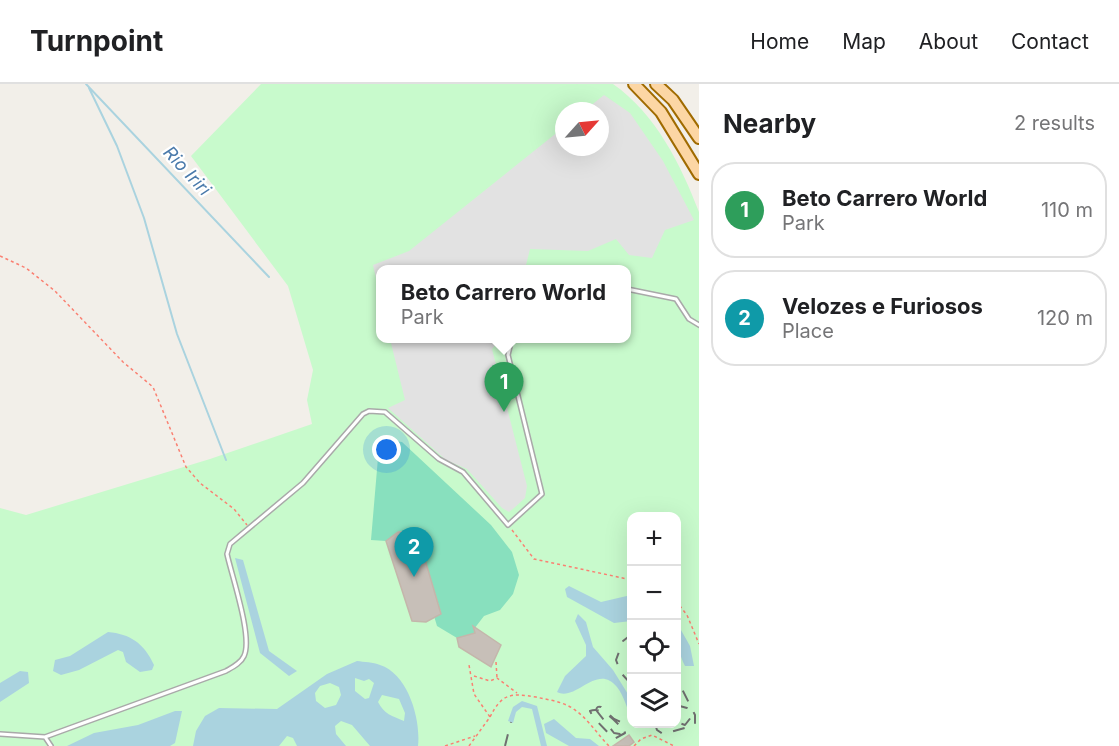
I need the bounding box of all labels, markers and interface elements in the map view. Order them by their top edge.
text: Turnpoint [30,24,163,58]
text: Home [750,29,809,54]
text: Map [842,29,886,54]
text: About [919,29,978,54]
text: Contact [1011,29,1089,54]
north arrow [555,102,609,156]
text: Nearby [723,108,816,139]
text: 2 results [1014,111,1095,135]
water label: Rio Iriri [159,142,216,200]
text: Beto Carrero World [782,185,987,211]
text: 1 [740,198,749,222]
text: 110 m [1041,198,1093,222]
text: Park [782,211,825,235]
popup [376,265,631,343]
text: Beto Carrero World [401,279,606,305]
text: Velozes e Furiosos [782,293,983,319]
text: Park [401,305,444,329]
text: 2 [738,306,751,330]
text: 120 m [1037,306,1093,330]
text: Place [782,319,834,343]
pin: 1 [484,362,524,412]
your location [372,435,401,464]
map controls [627,512,681,728]
button: + [627,512,681,566]
pin: 2 [394,528,434,577]
button: − [627,566,681,620]
button: locate [627,620,681,674]
button: layers [627,674,681,728]

